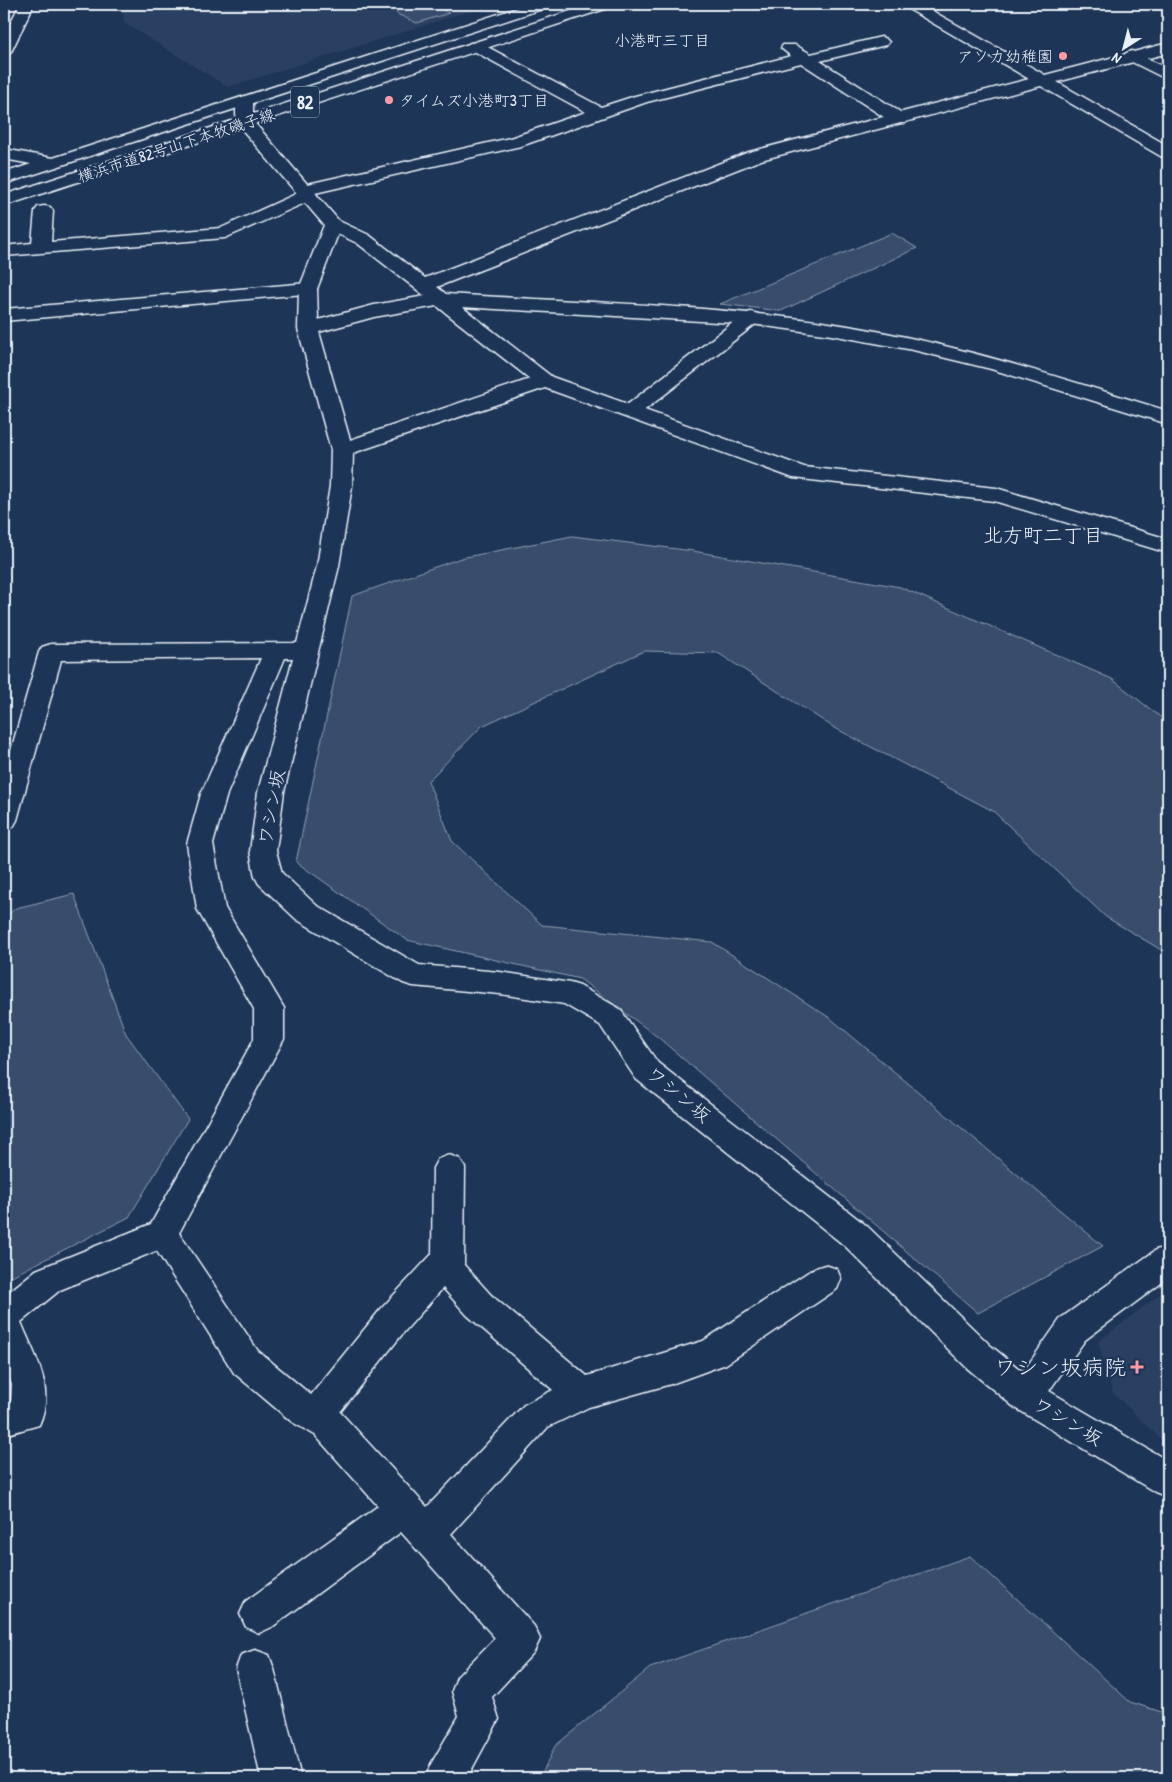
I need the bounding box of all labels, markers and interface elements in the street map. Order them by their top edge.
north arrow [1100,22,1150,72]
district label: 小港町三丁目 [614,29,710,51]
place label: アソカ幼稚園 [957,45,1053,67]
text: N [1107,49,1125,69]
marker: アソカ幼稚園 [1057,50,1069,62]
road number: 82 [291,86,319,118]
place label: タイムズ小港町3丁目 [399,89,549,111]
marker: タイムズ小港町3丁目 [383,94,395,106]
street label: 横浜市道82号山下本牧磯子線 [74,103,278,187]
district label: 北方町二丁目 [983,521,1103,548]
street label: ワシン坂 [252,767,290,847]
street label: ワシン坂 [641,1060,717,1128]
place label: ワシン坂病院 [994,1352,1126,1382]
marker: ワシン坂病院 [1130,1360,1144,1374]
street label: ワシン坂 [1029,1391,1107,1451]

